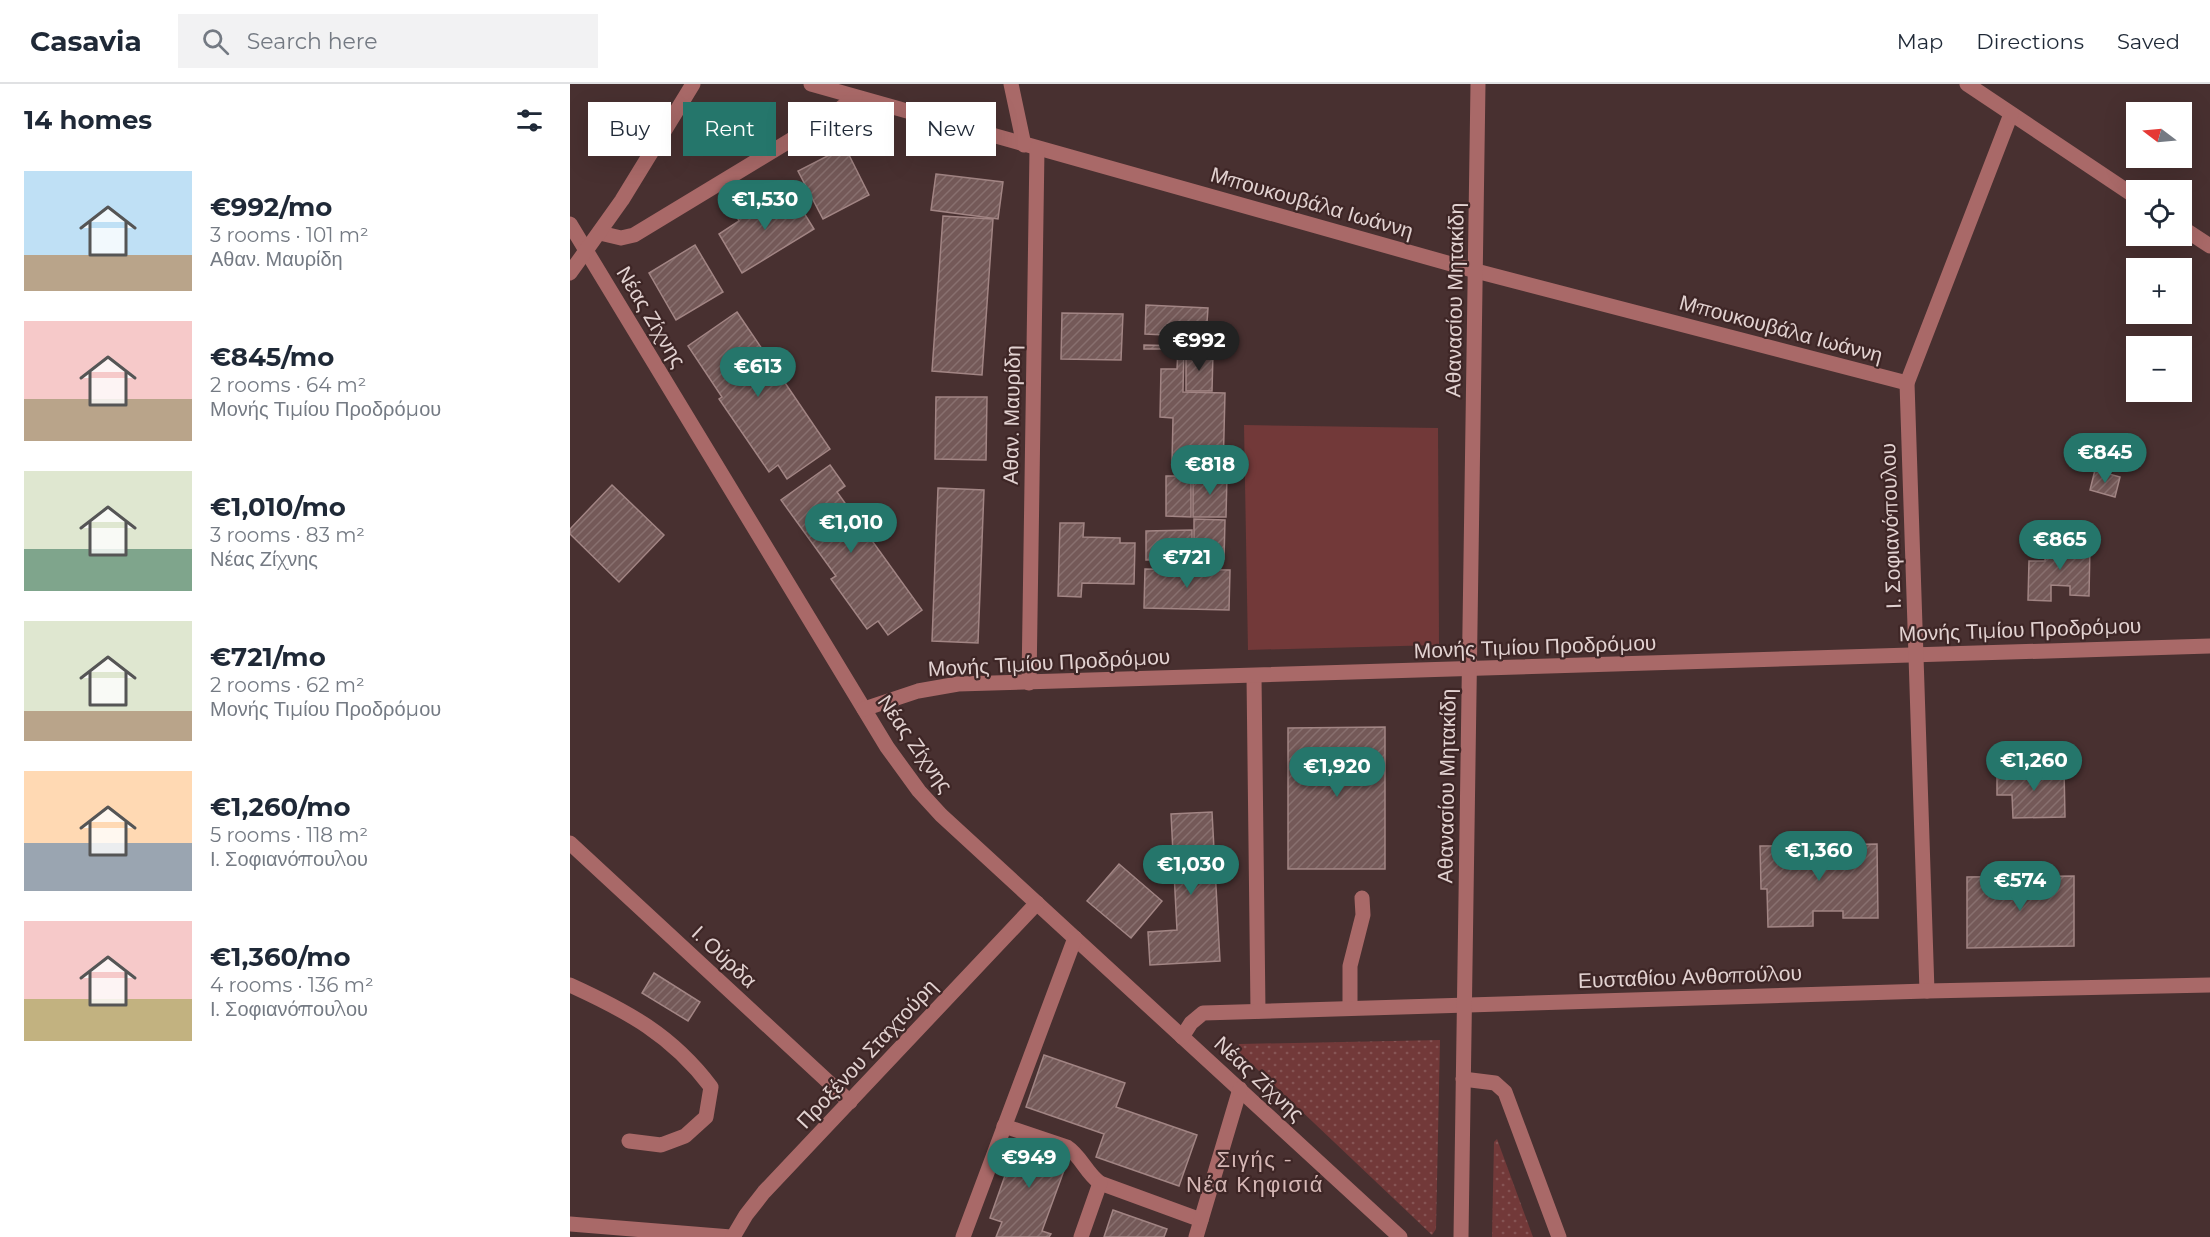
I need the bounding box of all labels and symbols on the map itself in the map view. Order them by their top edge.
north arrow [2126,102,2192,168]
street label: Μπουκουβάλα Ιωάννη [1208,162,1416,243]
pin: €1,530 [716,180,814,231]
street label: Αθανασίου Μητακίδη [1440,202,1469,397]
street label: Νέας Ζίχνης [612,262,691,372]
street label: Μπουκουβάλα Ιωάννη [1677,289,1886,368]
pin: €992 [1163,321,1235,372]
street label: Αθαν. Μαυρίδη [998,345,1025,485]
pin: €613 [722,347,794,398]
pin: €845 [2069,433,2141,484]
street label: Ι. Σοφιανόπουλου [1875,443,1906,609]
pin: €818 [1174,445,1246,496]
pin: €1,010 [802,503,900,554]
pin: €865 [2024,520,2096,571]
pin: €721 [1151,538,1223,589]
street label: Μονής Τιμίου Προδρόμου [1898,613,2142,646]
street label: Μονής Τιμίου Προδρόμου [1413,630,1657,663]
street label: Μονής Τιμίου Προδρόμου [927,644,1171,681]
street label: Αθανασίου Μητακίδη [1432,688,1461,883]
street label: Νέας Ζίχνης [873,690,958,797]
pin: €1,260 [1985,741,2083,792]
pin: €1,920 [1288,747,1386,798]
pin: €1,360 [1770,831,1868,882]
pin: €1,030 [1142,845,1240,896]
pin: €574 [1984,861,2056,912]
street label: Ι. Ούρδα [687,920,762,993]
street label: Ευσταθίου Ανθοπούλου [1578,960,1802,993]
street label: Προξένου Σταχτούρη [791,974,942,1133]
street label: Νέας Ζίχνης [1209,1031,1309,1126]
pin: €949 [993,1138,1065,1189]
district label: Σιγής - Νέα Κηφισιά [1186,1146,1324,1198]

